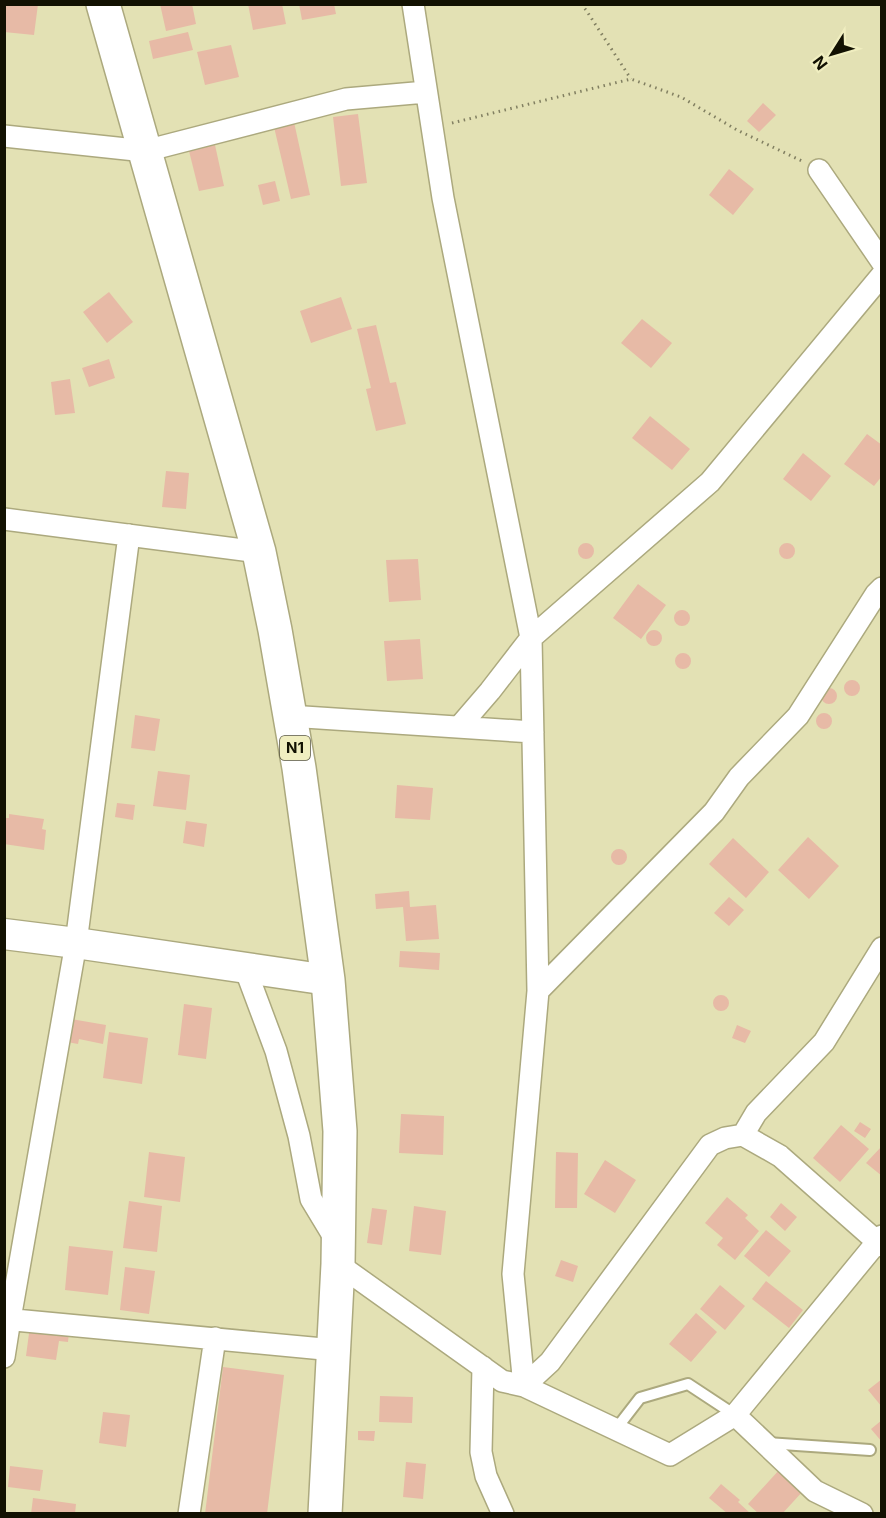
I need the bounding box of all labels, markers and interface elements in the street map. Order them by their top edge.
north arrow [802,24,862,84]
text: N [808,52,832,74]
road number: N1 [280,736,310,760]

